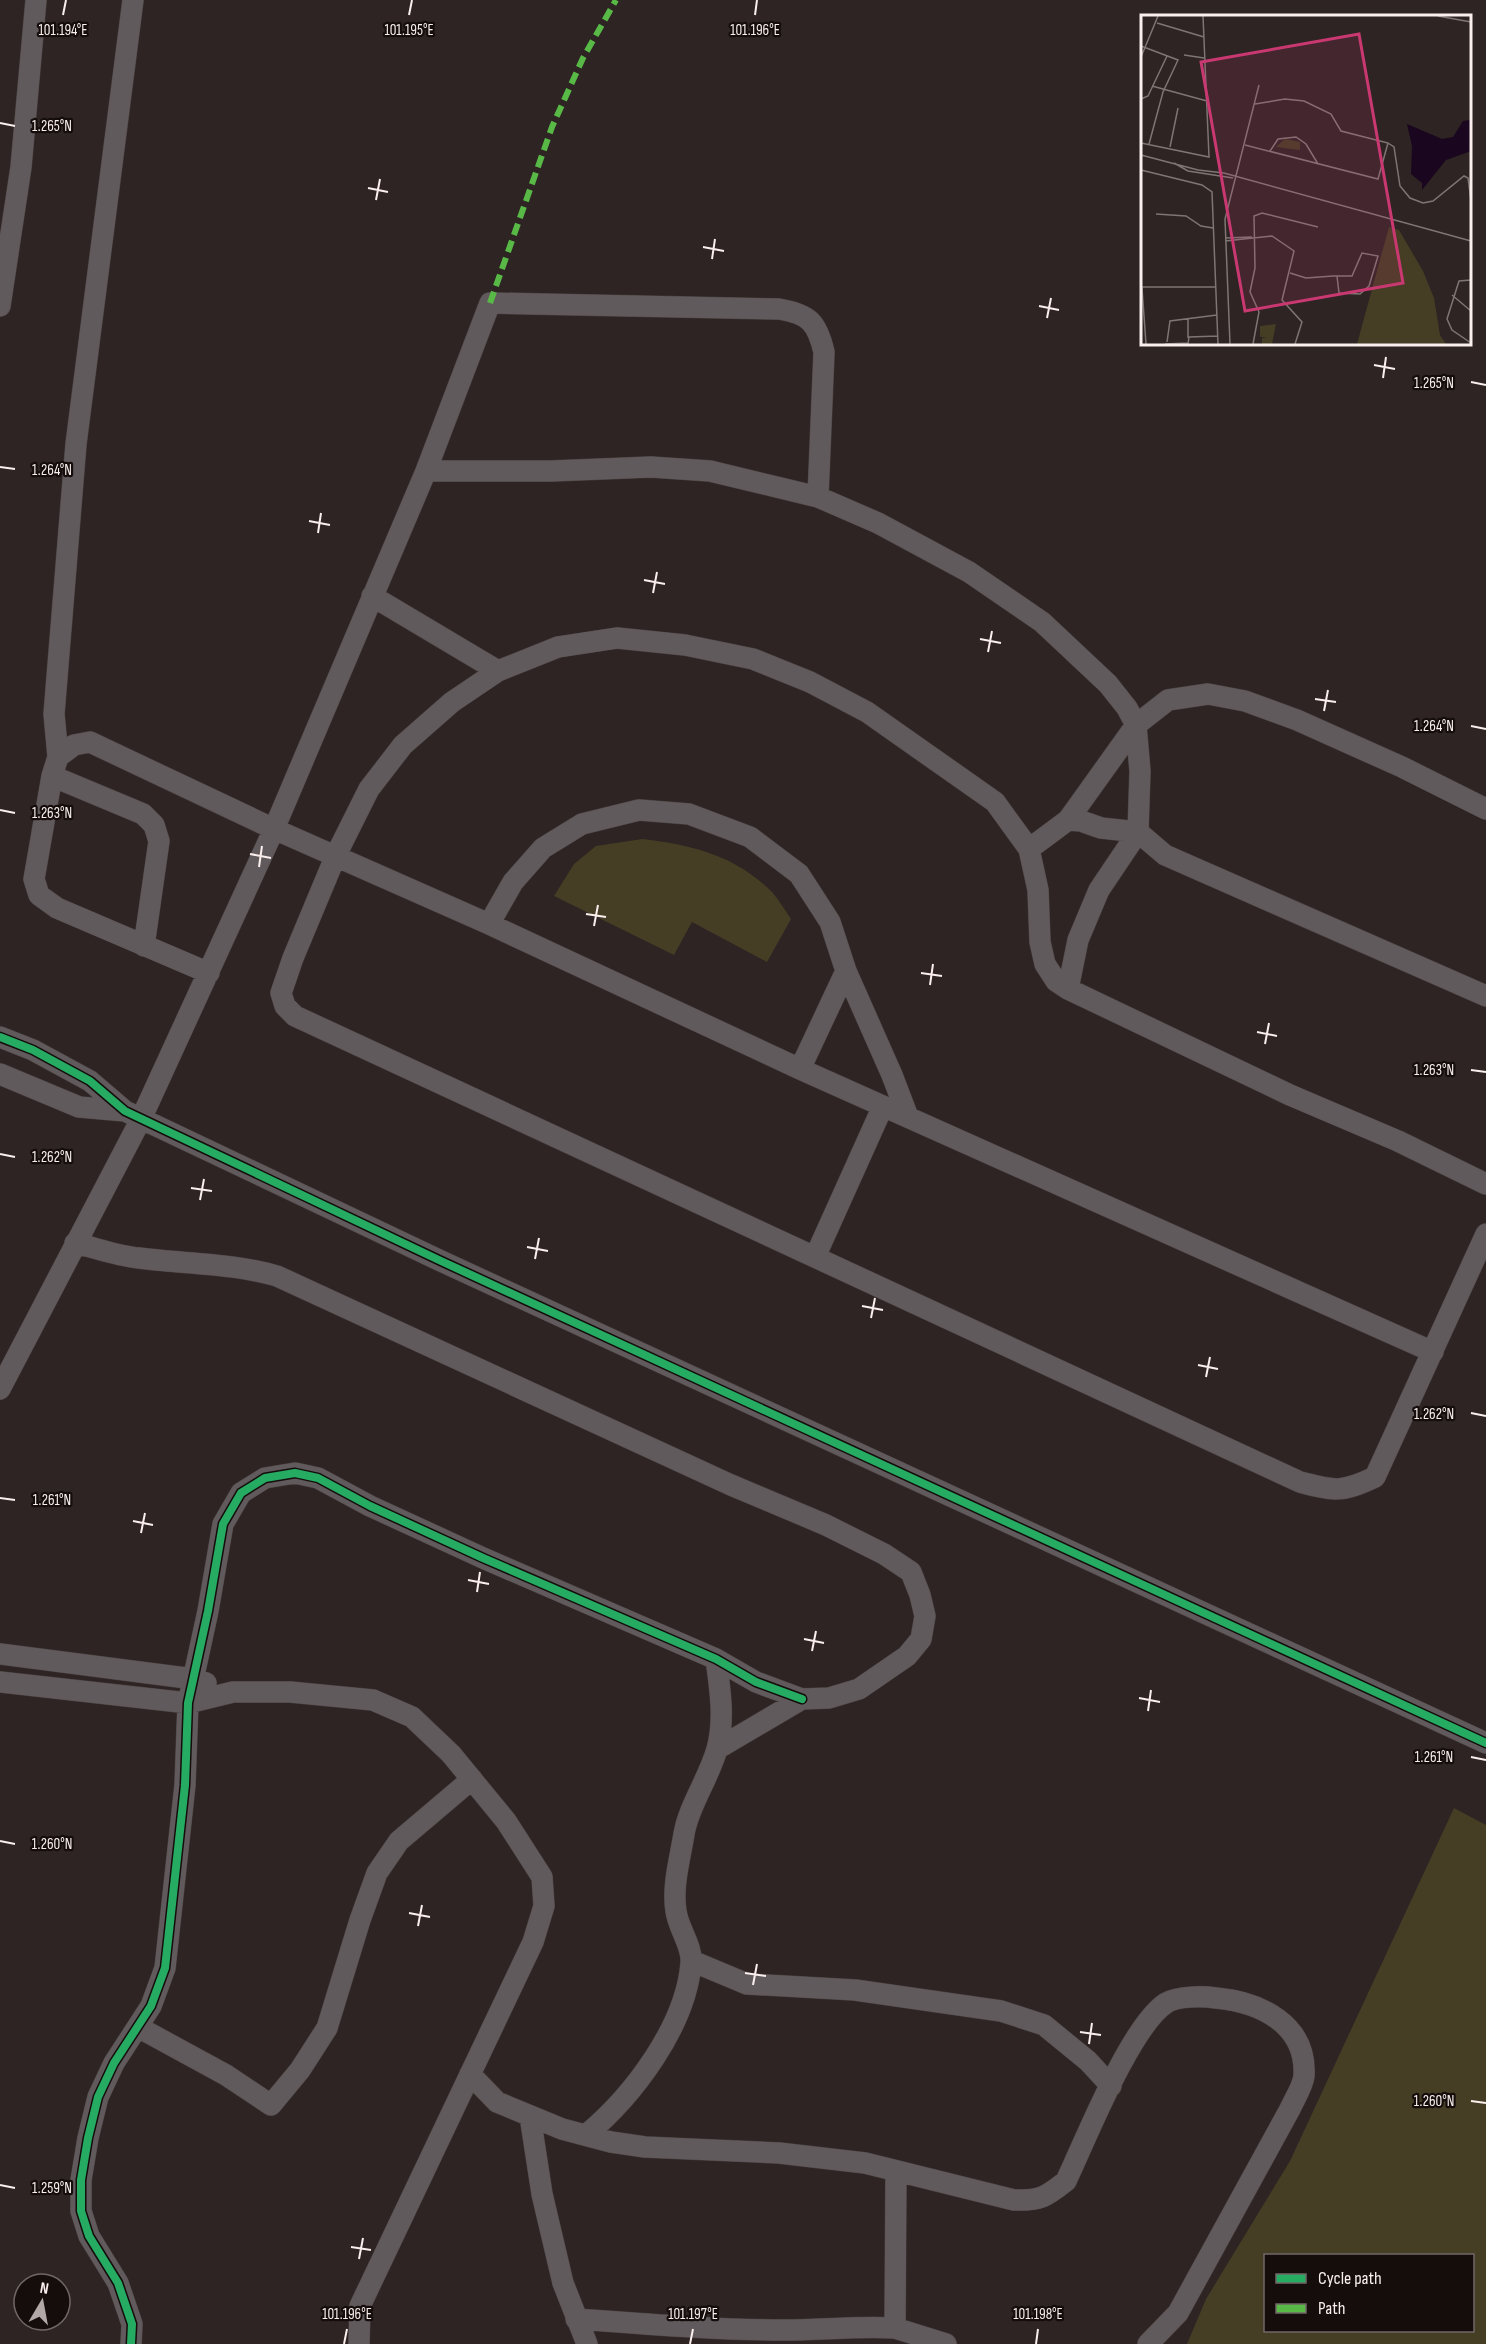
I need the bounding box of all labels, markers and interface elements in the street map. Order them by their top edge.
inset map [1141,15,1471,345]
text: 101.194°E [39,21,87,40]
text: 101.195°E [384,21,434,40]
text: 101.196°E [730,21,780,40]
text: 1.265°N [32,117,72,136]
text: 1.265°N [1414,374,1454,393]
text: 1.264°N [32,461,72,480]
text: 1.264°N [1414,717,1454,736]
text: 1.263°N [32,804,72,823]
text: 1.263°N [1414,1061,1454,1080]
text: 1.262°N [32,1148,72,1167]
text: 1.262°N [1414,1405,1454,1424]
text: 1.261°N [33,1491,71,1510]
text: 1.261°N [1415,1748,1453,1767]
text: 1.260°N [32,1835,72,1854]
text: 1.260°N [1414,2092,1454,2111]
text: 1.259°N [32,2179,72,2198]
legend [1264,2254,1474,2332]
text: Cycle path [1318,2268,1382,2289]
north arrow [12,2272,72,2332]
text: N [38,2279,50,2299]
text: Path [1318,2298,1346,2319]
text: 101.196°E [322,2305,372,2324]
text: 101.197°E [668,2305,718,2324]
text: 101.198°E [1013,2305,1063,2324]

